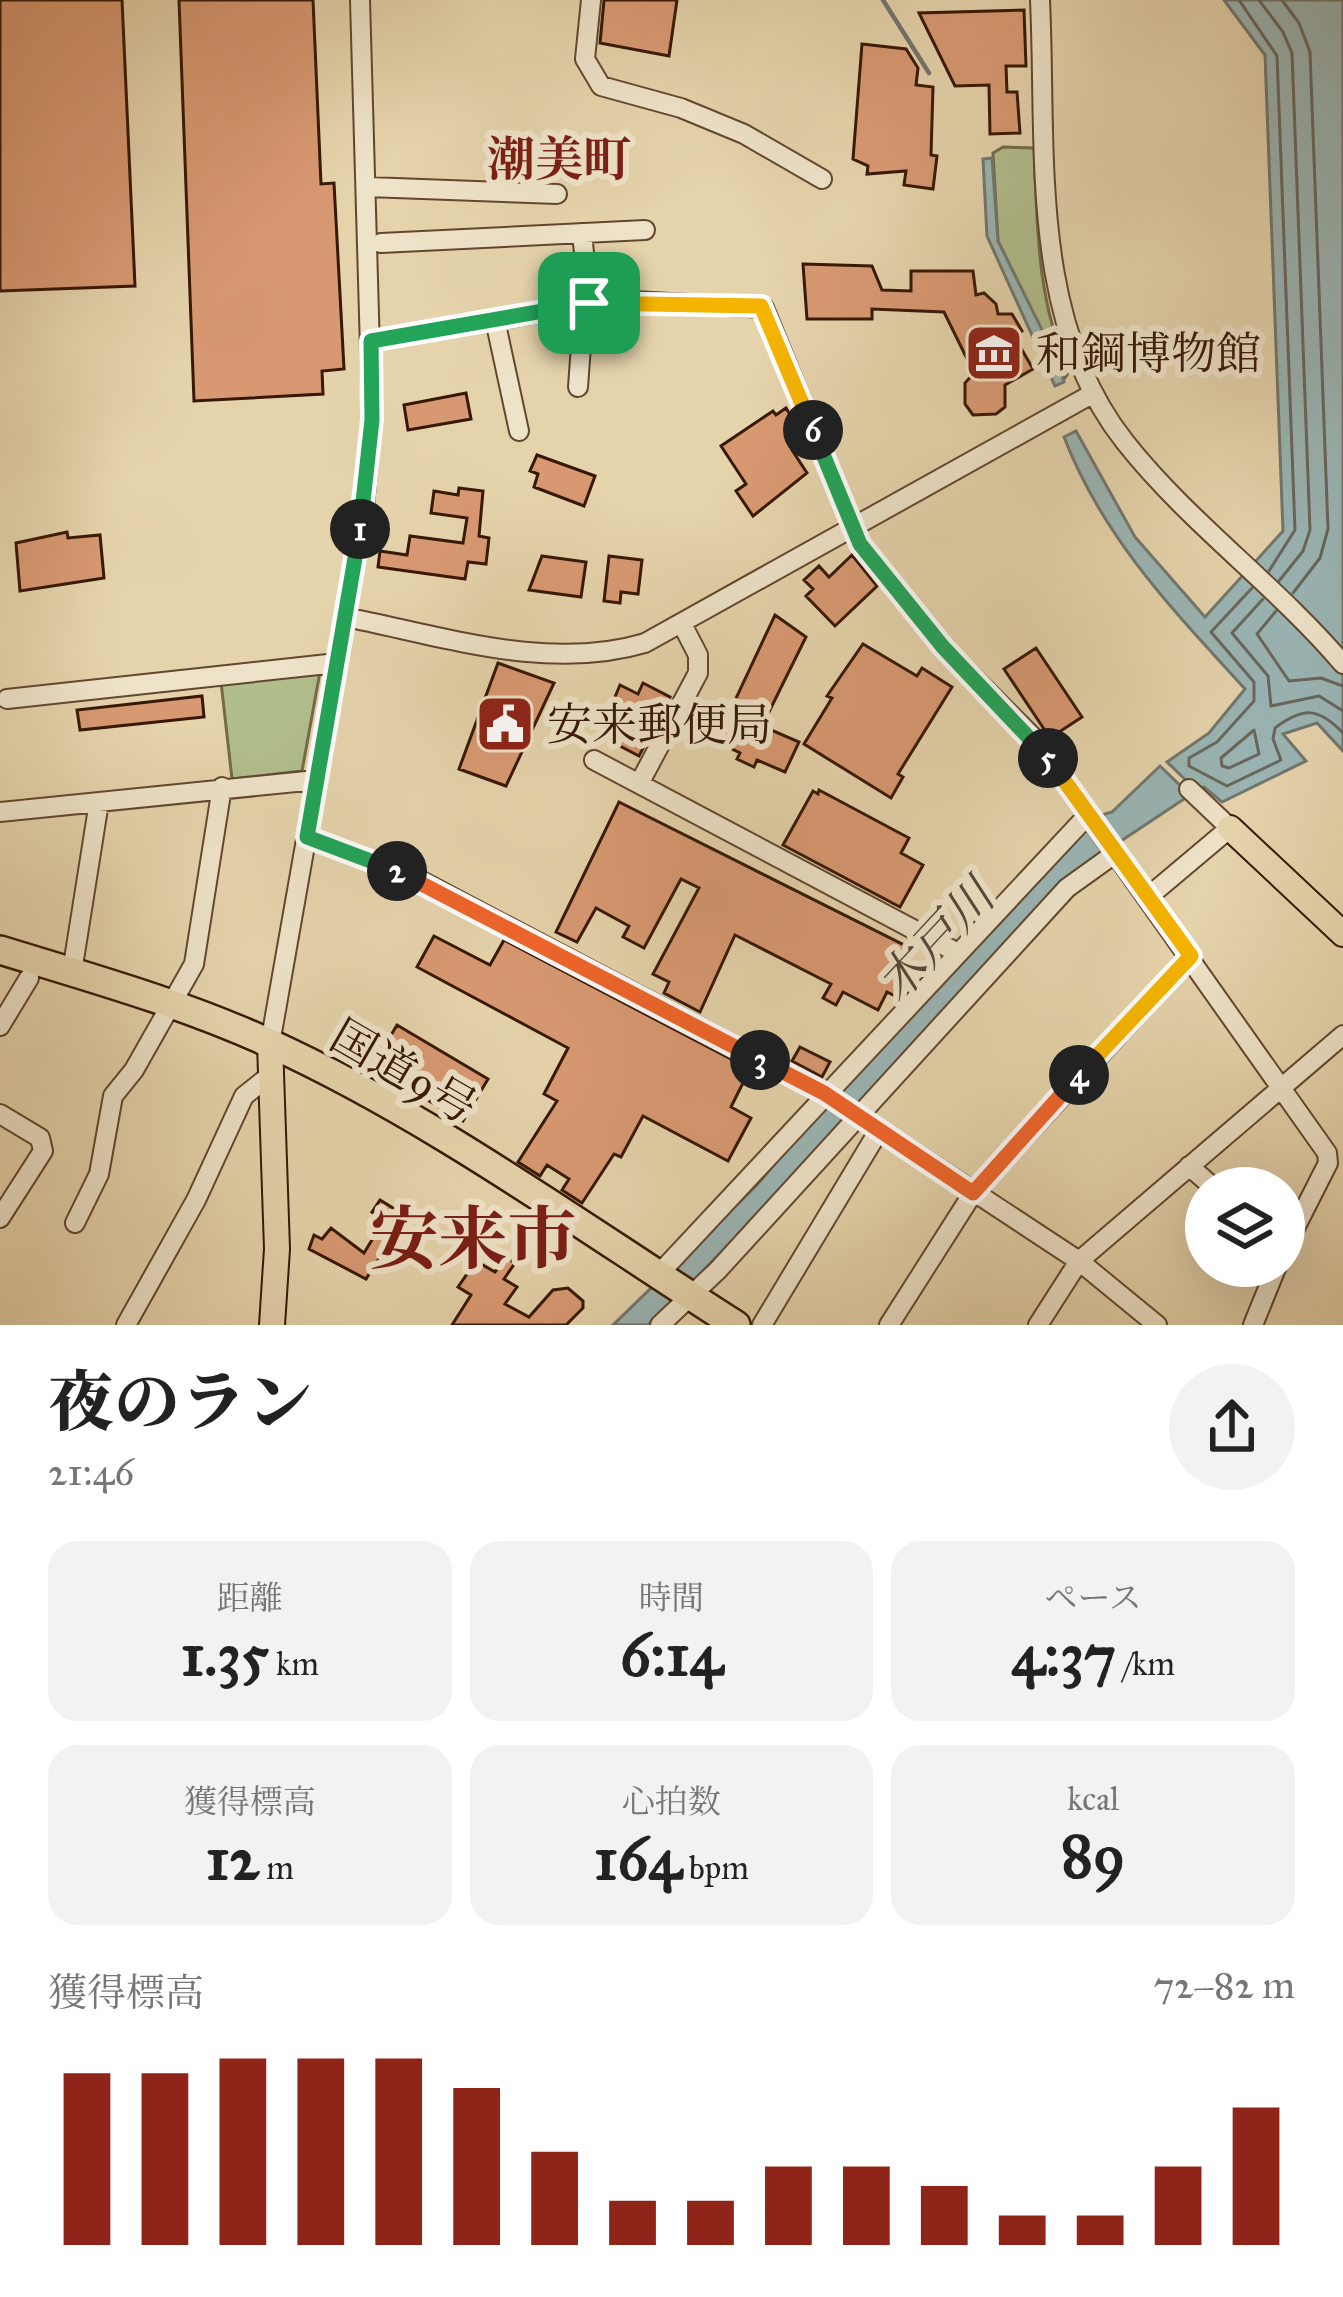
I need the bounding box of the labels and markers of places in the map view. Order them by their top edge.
pin [538,252,640,354]
museum icon: 和鋼博物館 [963,322,1025,384]
place label: 和鋼博物館 [1036,326,1261,381]
pin: 6 [783,400,843,460]
pin: 1 [330,499,390,559]
public building icon: 安来郵便局 [474,693,536,755]
place label: 安来郵便局 [547,697,772,752]
pin: 5 [1018,728,1078,788]
pin: 2 [367,841,427,901]
pin: 3 [730,1030,790,1090]
pin: 4 [1049,1045,1109,1105]

